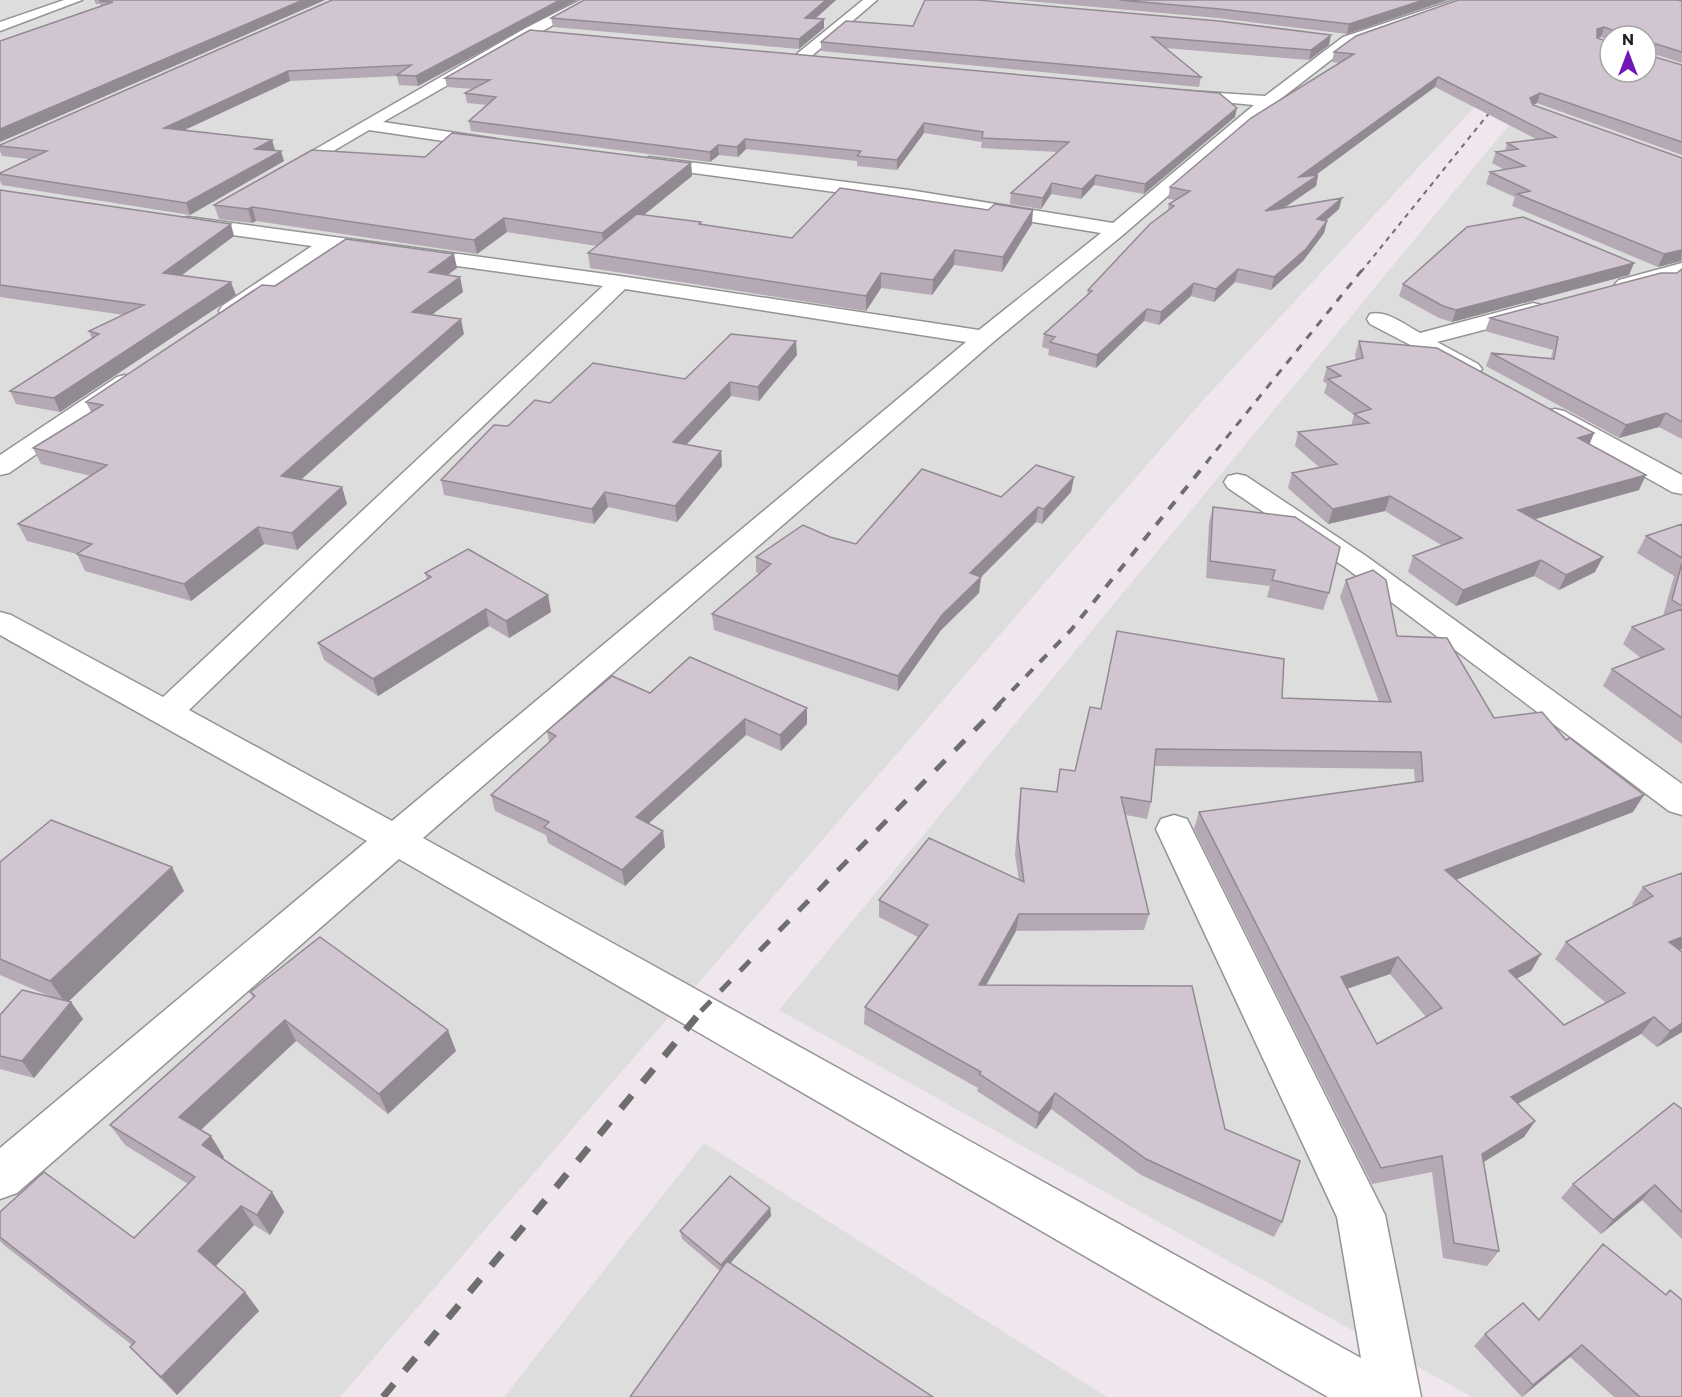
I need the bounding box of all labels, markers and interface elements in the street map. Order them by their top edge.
north arrow [1598,24,1658,84]
text: N [1622,29,1634,48]

